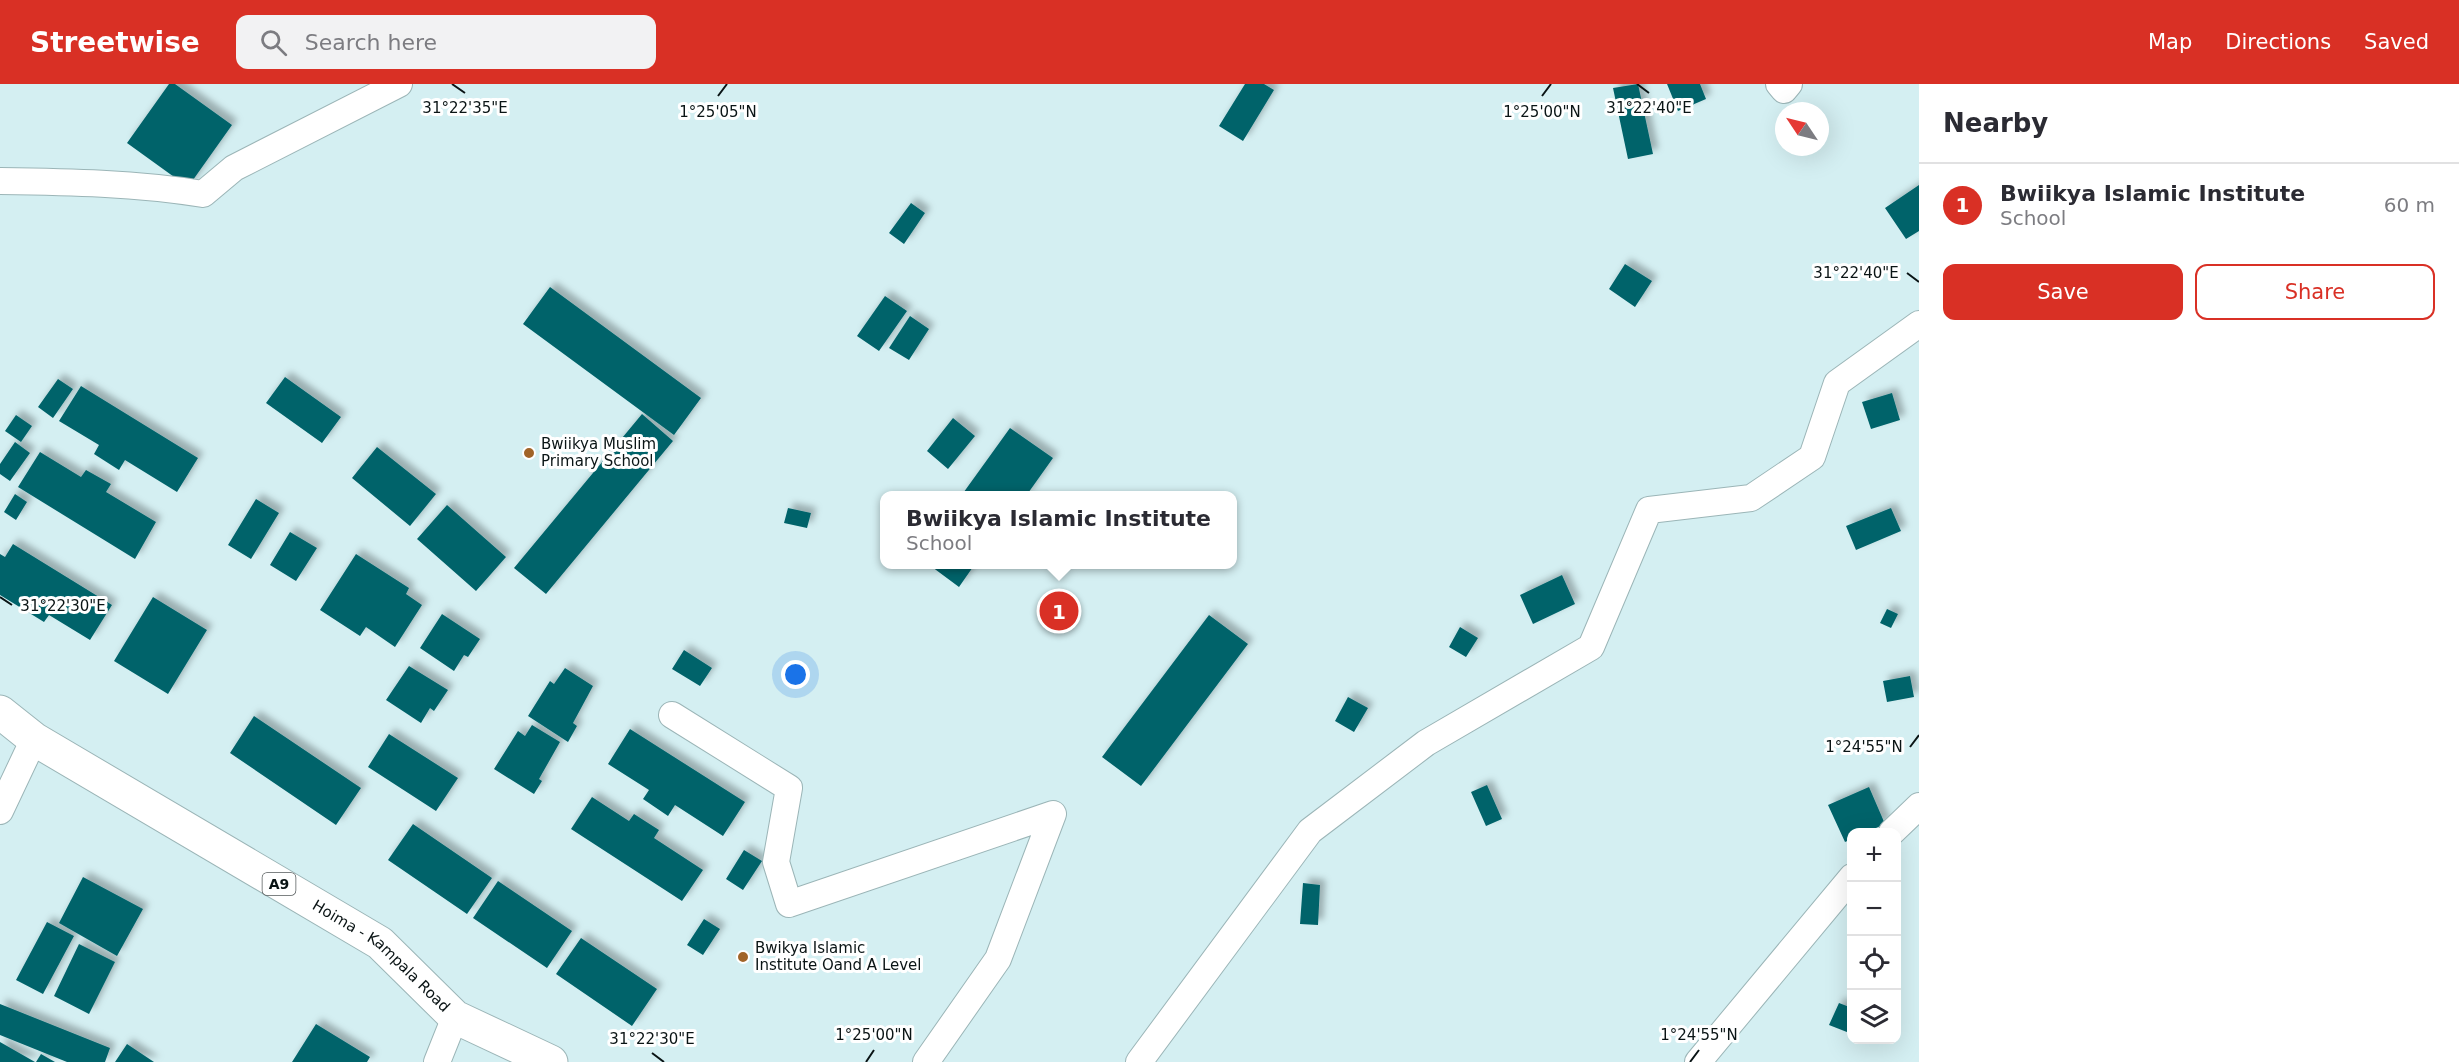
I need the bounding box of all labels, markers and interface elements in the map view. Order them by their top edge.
search box [236,15,656,69]
text: Streetwise [30,26,200,59]
icon: search [257,26,290,59]
text: Search here [305,30,437,55]
text: Map [2148,30,2192,54]
text: Directions [2225,30,2331,54]
text: Saved [2364,30,2429,54]
text: 31°22'35"E [422,99,508,117]
text: 31°22'40"E [1606,99,1692,117]
north arrow [1775,102,1829,156]
text: 1°25'05"N [679,103,757,121]
text: 1°25'00"N [1503,103,1581,121]
text: Nearby [1943,108,2048,138]
text: Bwiikya Islamic Institute [2000,181,2305,206]
text: 1 [1956,193,1969,217]
text: 60 m [2384,193,2435,217]
text: School [2000,206,2066,230]
text: 31°22'40"E [1813,264,1899,282]
button: Save [1943,264,2183,320]
button: Share [2195,264,2435,320]
place label: Bwiikya Muslim Primary School [541,435,656,470]
marker: Bwiikya Muslim Primary School [522,446,536,460]
popup [880,491,1237,569]
text: Bwiikya Islamic Institute [906,506,1211,531]
text: School [906,531,972,555]
pin: 1 [1040,588,1078,634]
text: 31°22'30"E [20,597,106,615]
your location [781,660,810,689]
text: 1°24'55"N [1825,738,1903,756]
map controls [1847,828,1901,1044]
button: + [1847,828,1901,882]
road number: A9 [262,873,296,895]
button: − [1847,882,1901,936]
street label: Hoima - Kampala Road [309,896,454,1016]
button: locate [1847,936,1901,990]
place label: Bwikya Islamic Institute Oand A Level [755,939,921,974]
marker: Bwikya Islamic Institute Oand A Level [736,950,750,964]
button: layers [1847,990,1901,1044]
text: 1°25'00"N [835,1026,913,1044]
text: 1°24'55"N [1660,1026,1738,1044]
text: 31°22'30"E [609,1030,695,1048]

